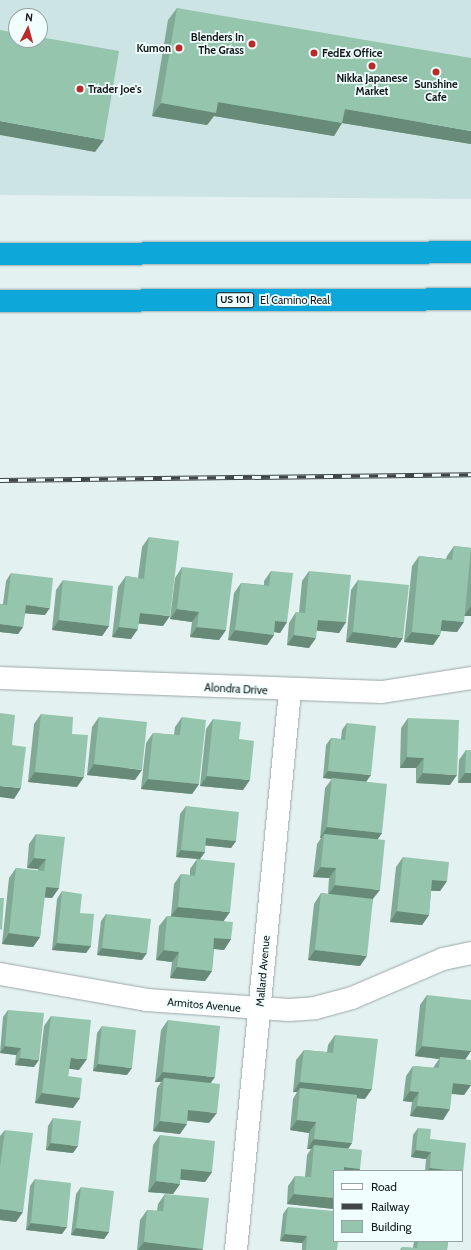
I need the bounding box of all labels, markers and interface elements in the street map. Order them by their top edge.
north arrow [8,8,48,48]
text: N [25,10,34,24]
place label: Blenders In The Grass [191,31,244,57]
marker: Blenders In The Grass [247,39,257,49]
place label: Kumon [136,41,171,55]
marker: Kumon [174,43,184,53]
place label: FedEx Office [322,46,382,60]
marker: FedEx Office [309,48,319,58]
marker: Nikka Japanese Market [367,61,377,71]
marker: Sunshine Cafe [431,67,441,77]
place label: Nikka Japanese Market [336,72,408,98]
place label: Sunshine Cafe [414,78,458,104]
place label: Trader Joe's [88,82,142,96]
marker: Trader Joe's [75,84,85,94]
road number: US 101 [216,292,254,308]
street label: El Camino Real [260,293,330,307]
street label: Alondra Drive [204,681,268,697]
street label: Mallard Avenue [253,935,273,1007]
street label: Armitos Avenue [167,995,241,1015]
legend [333,1170,463,1242]
text: Road [371,1179,397,1194]
text: Railway [371,1199,409,1214]
text: Building [371,1219,412,1234]

